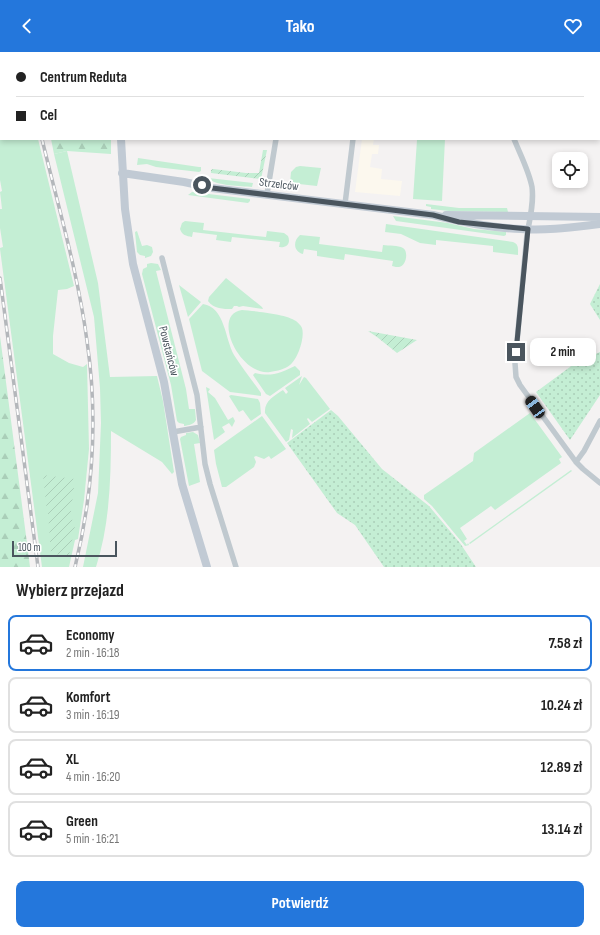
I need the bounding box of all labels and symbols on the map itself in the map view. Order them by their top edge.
street label: Strzelców [258,175,300,194]
route start [193,176,211,194]
street label: Powstańców [155,325,182,378]
callout: 2 min [530,338,596,366]
route end [507,343,525,361]
car [523,394,547,420]
scale bar [12,539,117,558]

